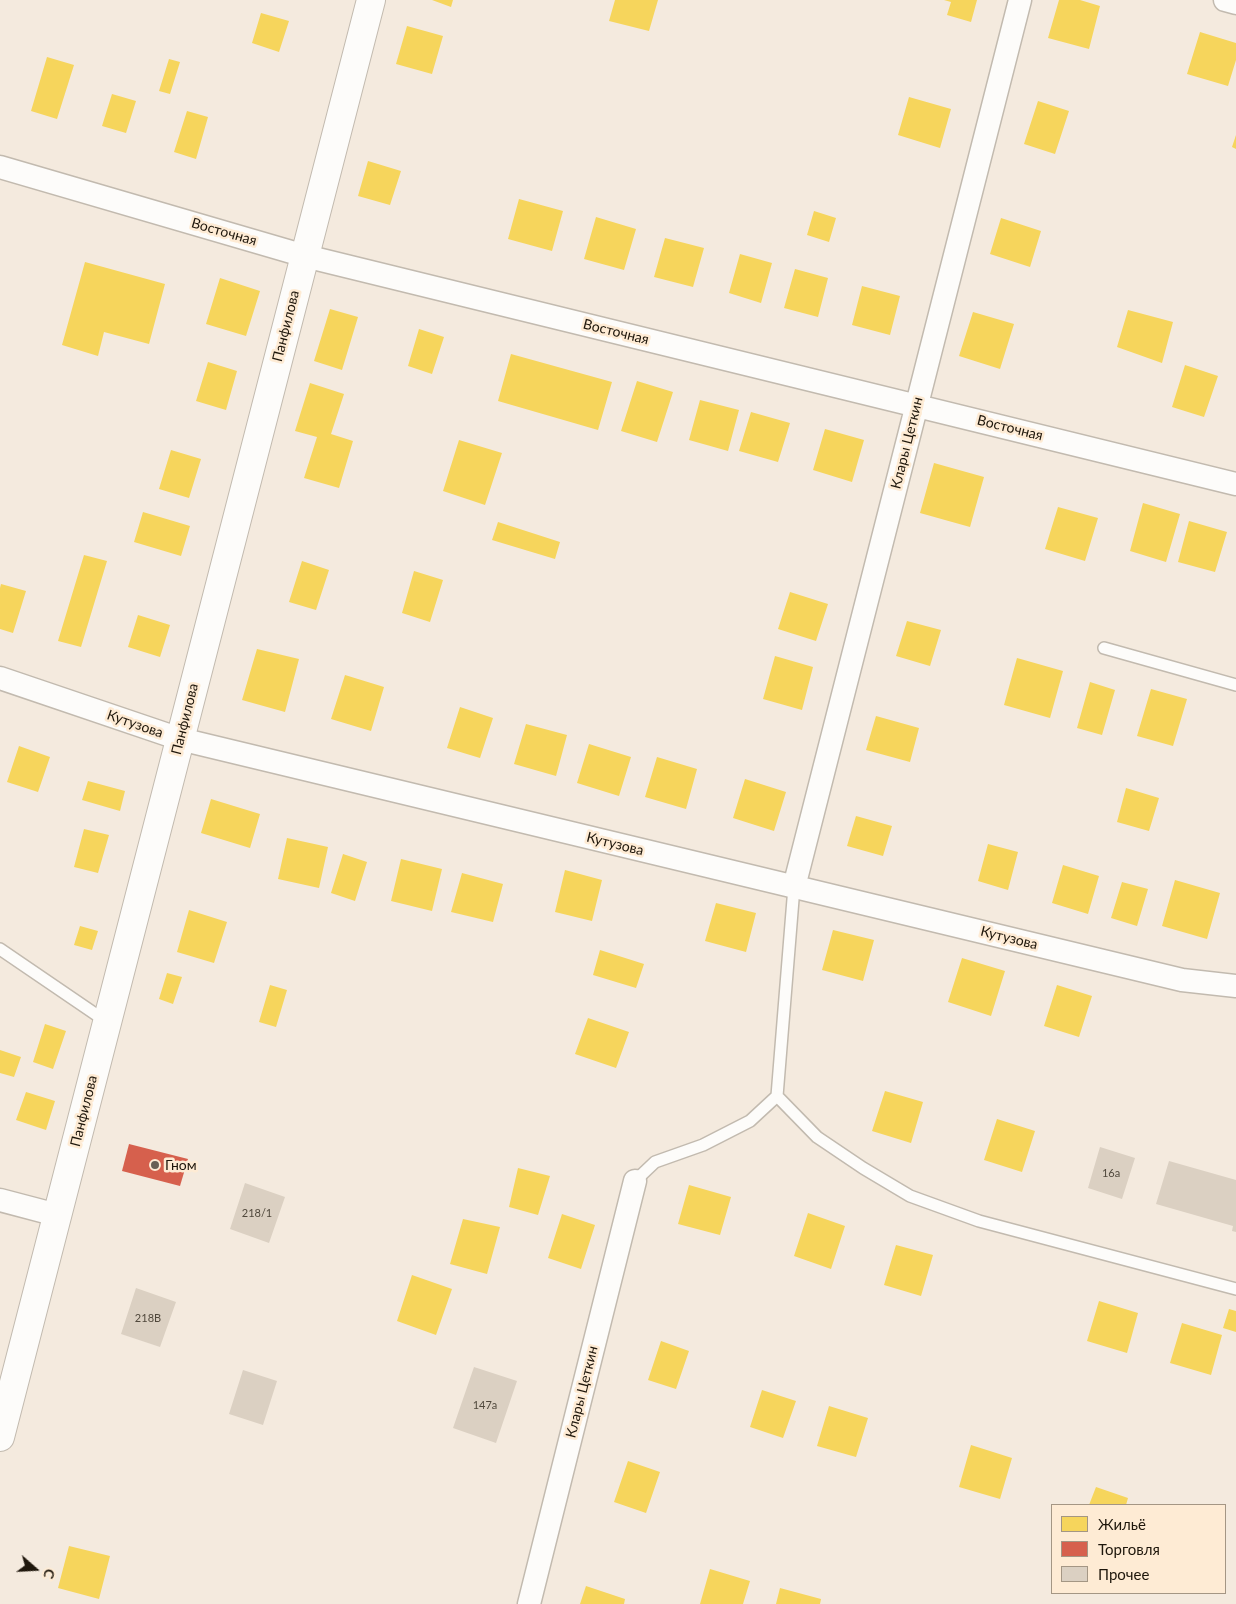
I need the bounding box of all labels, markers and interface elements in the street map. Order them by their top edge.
street label: Восточная [189,215,259,249]
street label: Панфилова [269,289,303,363]
street label: Восточная [581,316,651,348]
street label: Клары Цеткин [887,395,927,491]
street label: Восточная [975,412,1045,444]
street label: Панфилова [168,682,202,756]
street label: Кутузова [105,707,165,741]
street label: Кутузова [585,829,645,859]
street label: Кутузова [979,923,1039,953]
street label: Панфилова [67,1074,101,1148]
place label: Гном [165,1157,197,1173]
marker: Гном [149,1159,161,1171]
house number: 16а [1102,1166,1120,1180]
house number: 218/1 [242,1206,272,1220]
house number: 218В [135,1311,161,1325]
street label: Клары Цеткин [562,1344,602,1440]
house number: 147а [473,1398,497,1412]
legend [1051,1504,1226,1594]
text: Жильё [1098,1515,1146,1533]
text: Торговля [1098,1540,1160,1558]
north arrow [10,1544,60,1594]
text: Прочее [1098,1565,1149,1583]
text: С [40,1567,59,1581]

